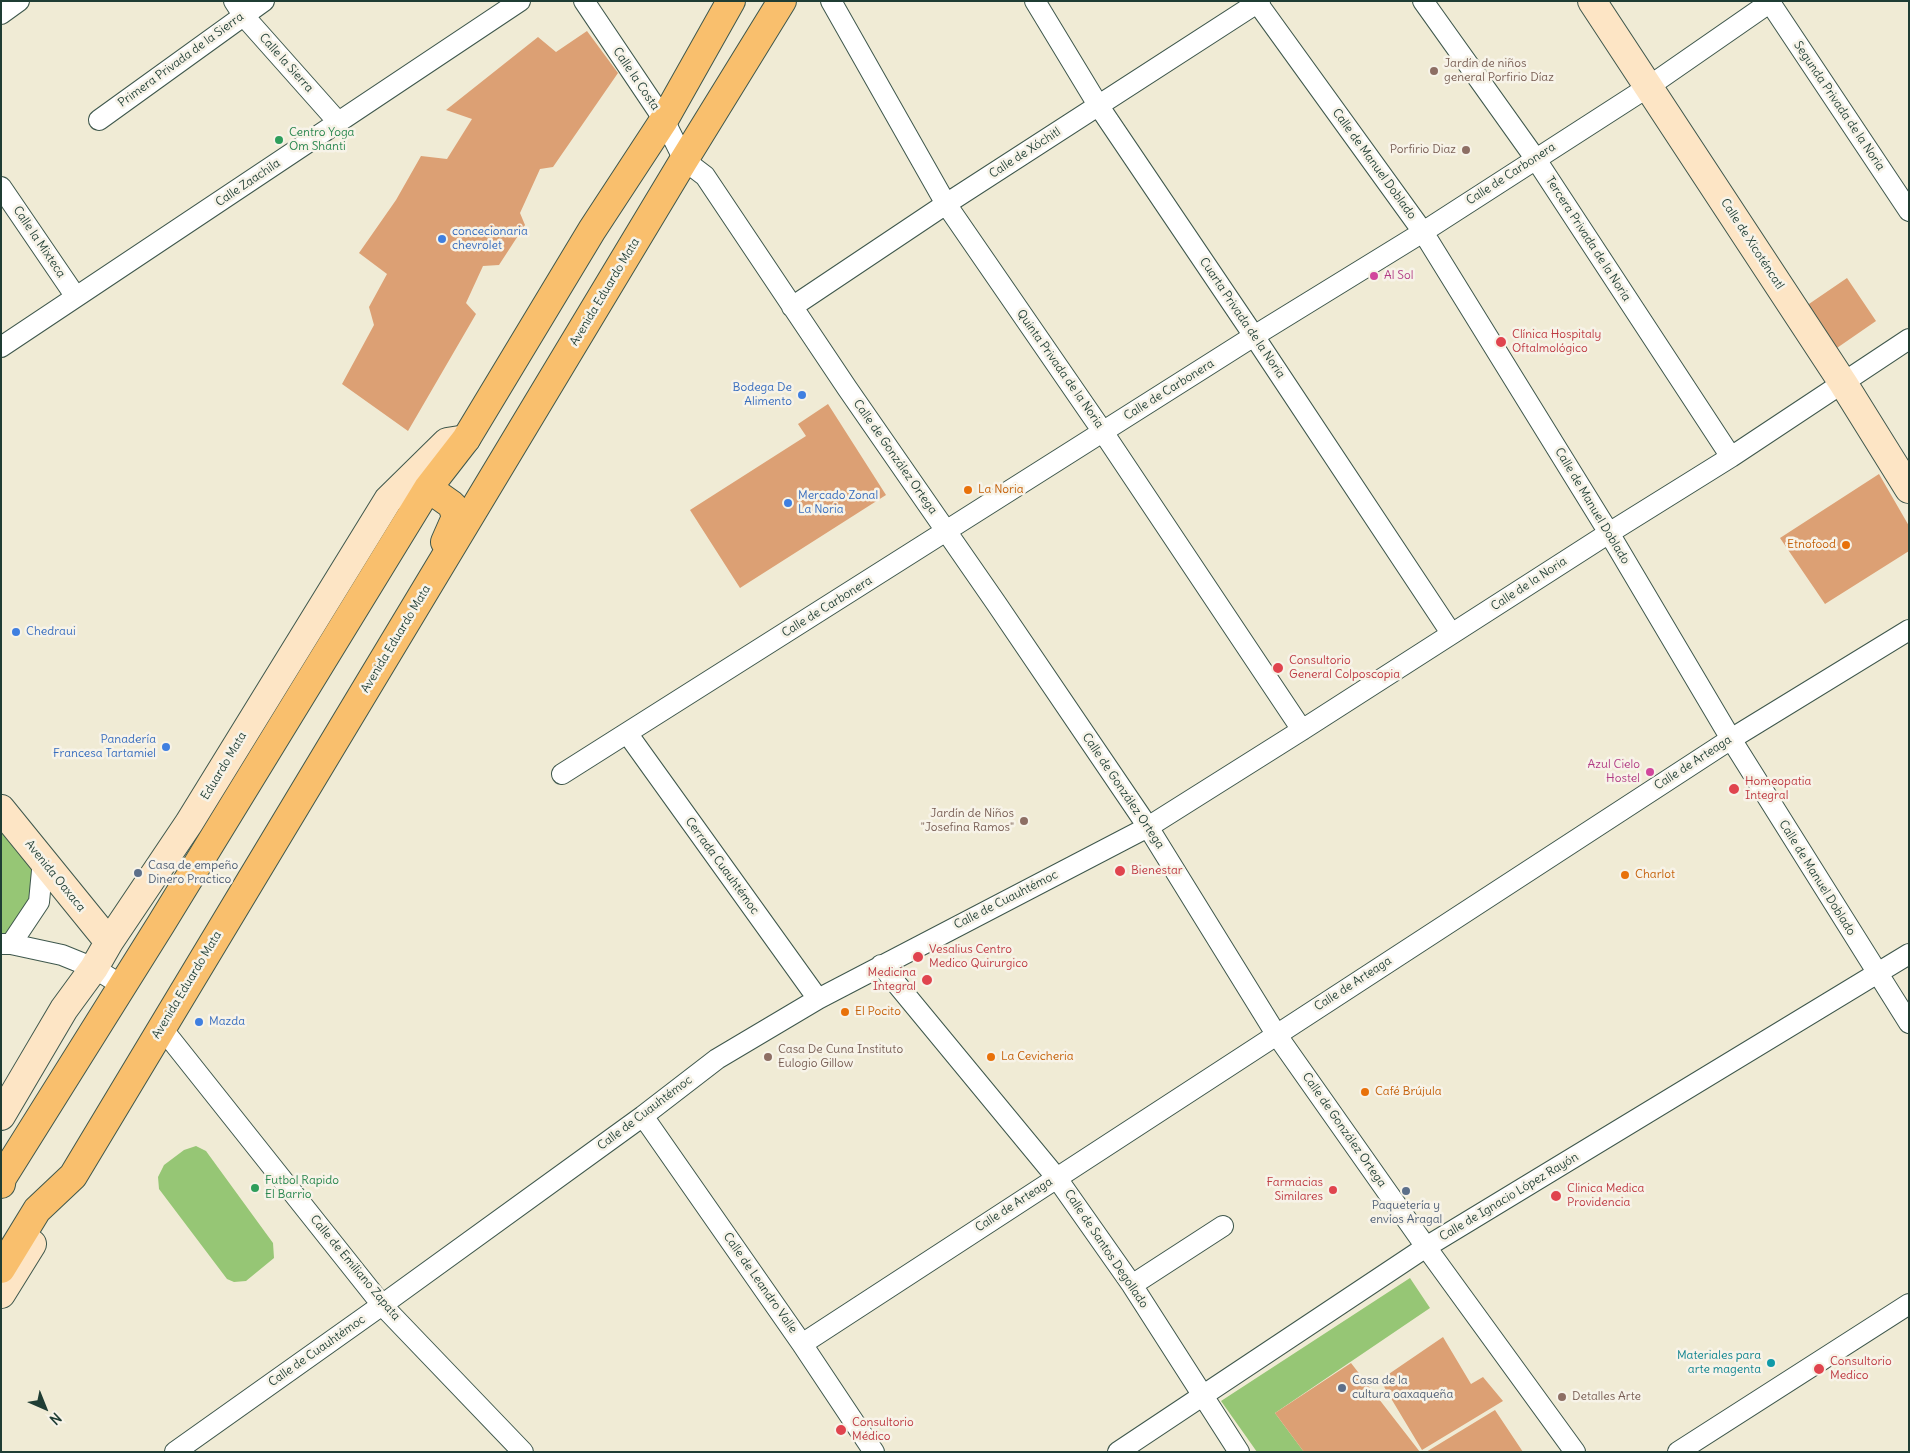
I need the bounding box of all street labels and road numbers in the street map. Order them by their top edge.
street label: Primera Privada de la Sierra [116,10,246,110]
street label: Calle la Sierra [256,31,316,95]
street label: Segunda Privada de la Noria [1790,39,1888,173]
street label: Calle la Costa [610,45,662,113]
street label: Calle de Manuel Doblado [1329,106,1419,222]
street label: Calle de Xóchitl [987,125,1063,181]
street label: Calle de Carbonera [1464,140,1558,208]
street label: Calle Zaachila [213,156,283,210]
street label: Tercera Privada de la Noria [1542,174,1634,304]
street label: Calle de Xicoténcatl [1717,196,1787,292]
street label: Calle la Mixteca [10,203,68,281]
street label: Avenida Eduardo Mata [567,236,643,348]
street label: Cuarta Privada de la Noria [1196,255,1288,381]
street label: Quinta Privada de la Noria [1014,307,1106,431]
street label: Calle de Carbonera [1121,356,1217,424]
street label: Calle de González Ortega [850,397,940,517]
street label: Calle de Manuel Doblado [1552,445,1632,567]
street label: Calle de la Noria [1488,554,1570,614]
street label: Calle de Carbonera [779,573,875,641]
street label: Avenida Eduardo Mata [358,583,434,695]
street label: Eduardo Mata [198,729,250,803]
street label: Calle de González Ortega [1079,730,1167,852]
street label: Calle de Arteaga [1652,733,1734,793]
street label: Cerrada Cuauhtémoc [682,815,762,917]
street label: Calle de Manuel Doblado [1776,818,1858,938]
street label: Avenida Oaxaca [22,837,88,915]
street label: Calle de Cuauhtémoc [952,868,1060,932]
street label: Avenida Eduardo Mata [149,929,225,1041]
street label: Calle de Arteaga [1312,954,1394,1014]
street label: Calle de González Ortega [1299,1070,1389,1190]
street label: Calle de Cuauhtémoc [595,1073,695,1153]
street label: Calle de Ignacio López Rayón [1437,1150,1581,1244]
street label: Calle de Arteaga [973,1175,1055,1235]
street label: Calle de Santos Degollado [1061,1187,1151,1311]
street label: Calle de Emiliano Zapata [307,1213,403,1323]
street label: Calle de Leandro Valle [720,1230,800,1336]
street label: Calle de Cuauhtémoc [266,1312,368,1390]

